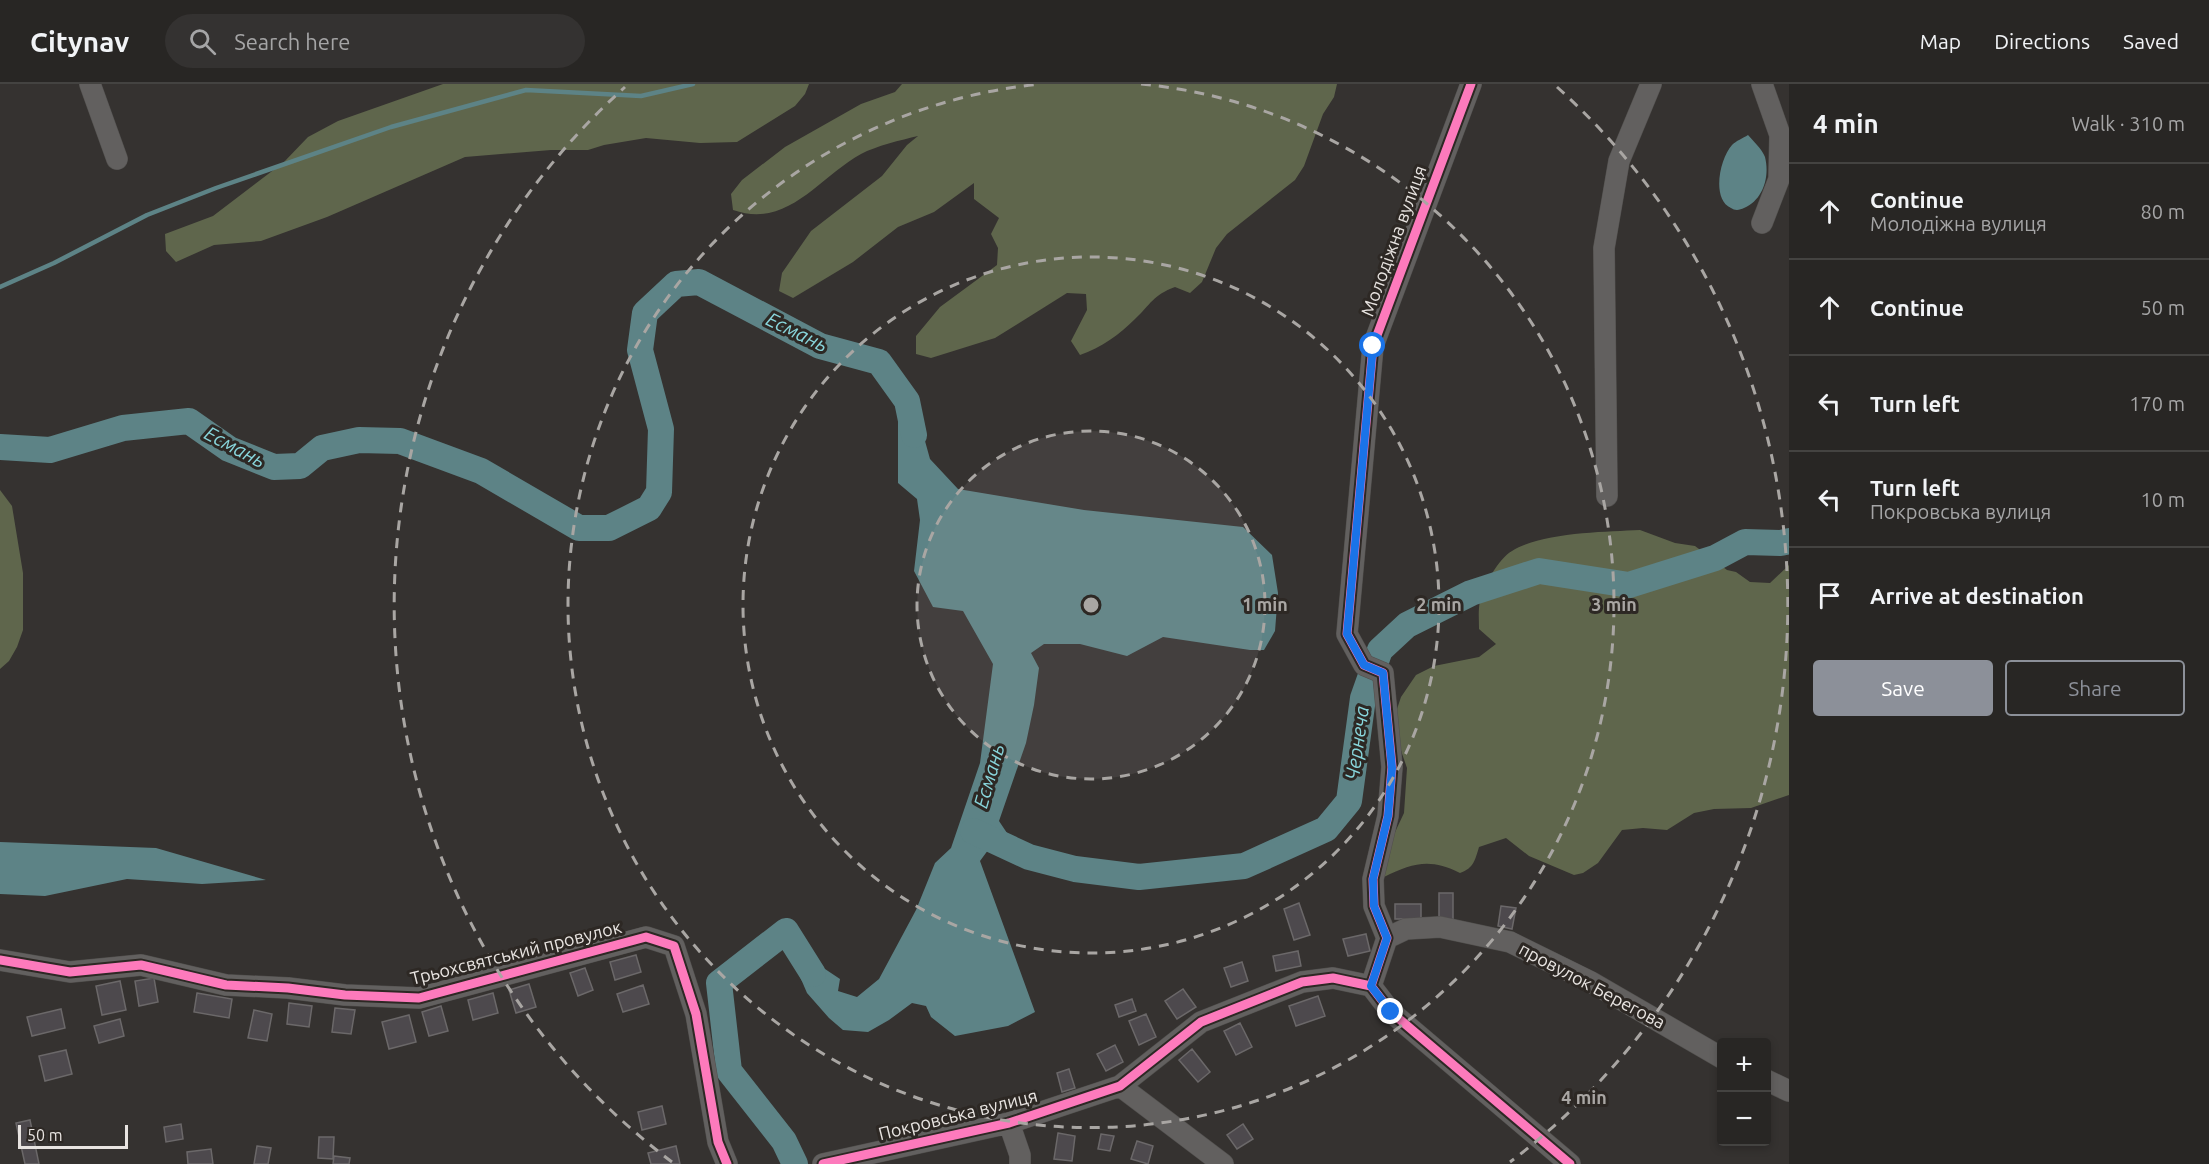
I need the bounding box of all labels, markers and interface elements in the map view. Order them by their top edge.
search box [165,14,585,68]
icon: search [186,25,219,58]
text: Citynav [30,26,129,57]
text: Search here [234,29,350,54]
text: Map [1920,29,1961,53]
text: Directions [1994,29,2090,53]
text: Saved [2123,29,2179,53]
text: 4 min [1813,109,1879,138]
text: Walk · 310 m [2072,112,2185,135]
street label: Молодіжна вулиця [1356,163,1430,319]
text: Continue [1870,187,1964,212]
icon: ahead [1813,195,1846,228]
text: 80 m [2141,200,2185,223]
text: Молодіжна вулиця [1870,212,2047,235]
icon: ahead [1813,291,1846,324]
text: Continue [1870,295,1964,320]
text: 50 m [2141,296,2185,319]
water label: Есмань [763,307,832,356]
route start [1359,332,1385,358]
icon: left [1813,387,1846,420]
text: Turn left [1870,391,1960,416]
text: 170 m [2129,392,2185,415]
water label: Есмань [201,421,270,472]
text: Turn left [1870,475,1960,500]
icon: left [1813,483,1846,516]
text: 10 m [2141,488,2185,511]
text: Покровська вулиця [1870,500,2051,523]
icon: arrive [1813,579,1846,612]
text: Arrive at destination [1870,583,2084,608]
text: 1 min [1242,594,1288,614]
text: 2 min [1416,594,1462,614]
text: 3 min [1591,594,1637,614]
centre of rings [1081,595,1101,615]
button: Save [1813,660,1993,716]
button: Share [2005,660,2185,716]
water label: Чернеча [1340,704,1373,781]
water label: Есмань [968,741,1009,811]
street label: Трьохсвятський провулок [408,916,623,988]
street label: провулок Берегова [1516,938,1669,1032]
route end [1377,998,1403,1024]
map controls [1717,1038,1771,1146]
button: + [1717,1038,1771,1092]
street label: Покровська вулиця [876,1085,1039,1143]
text: 4 min [1561,1087,1607,1107]
button: − [1717,1092,1771,1146]
scale bar [18,1122,128,1150]
text: 50 m [27,1126,63,1144]

